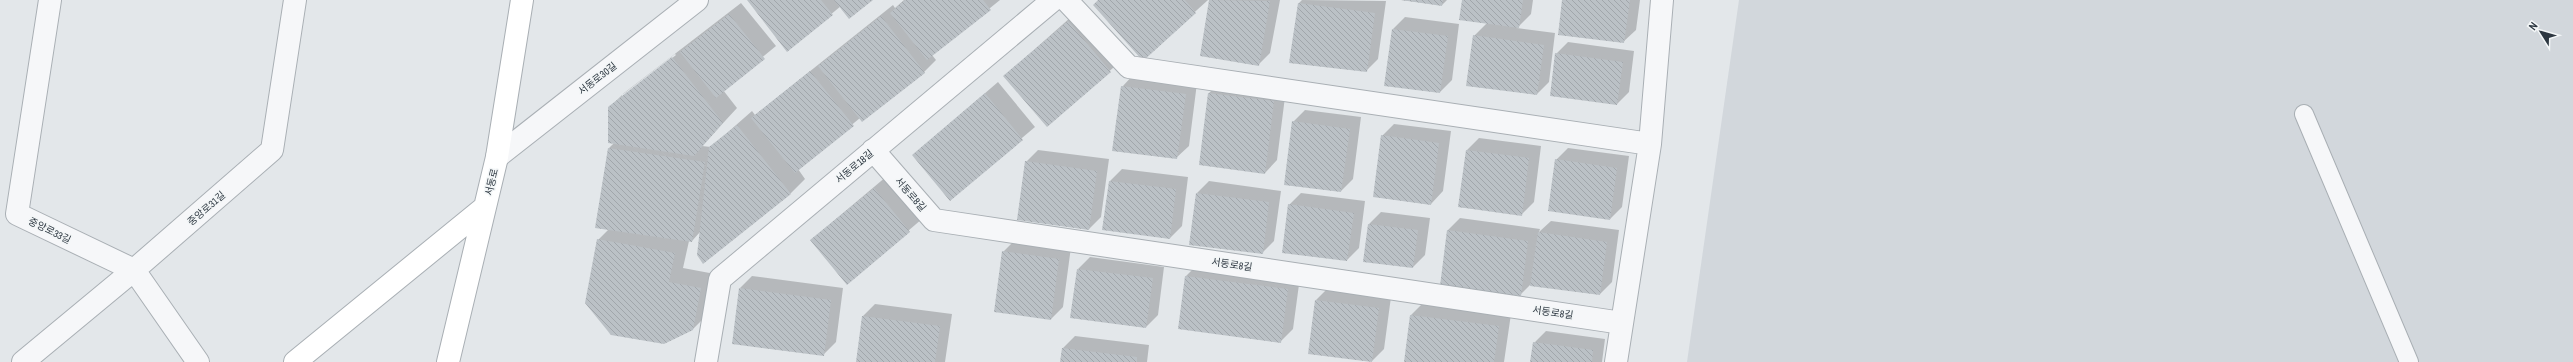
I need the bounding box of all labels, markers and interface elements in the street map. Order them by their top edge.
north arrow [2521,12,2561,52]
text: N [2525,19,2541,33]
street label: 서동로30길 [575,59,619,98]
street label: 서동로18길 [833,147,876,186]
street label: 서동로 [482,167,501,197]
street label: 서동로8길 [892,174,929,214]
street label: 중앙로31길 [185,188,228,228]
street label: 중앙로33길 [26,215,73,246]
street label: 서동로8길 [1211,255,1253,274]
street label: 서동로8길 [1532,303,1574,322]

